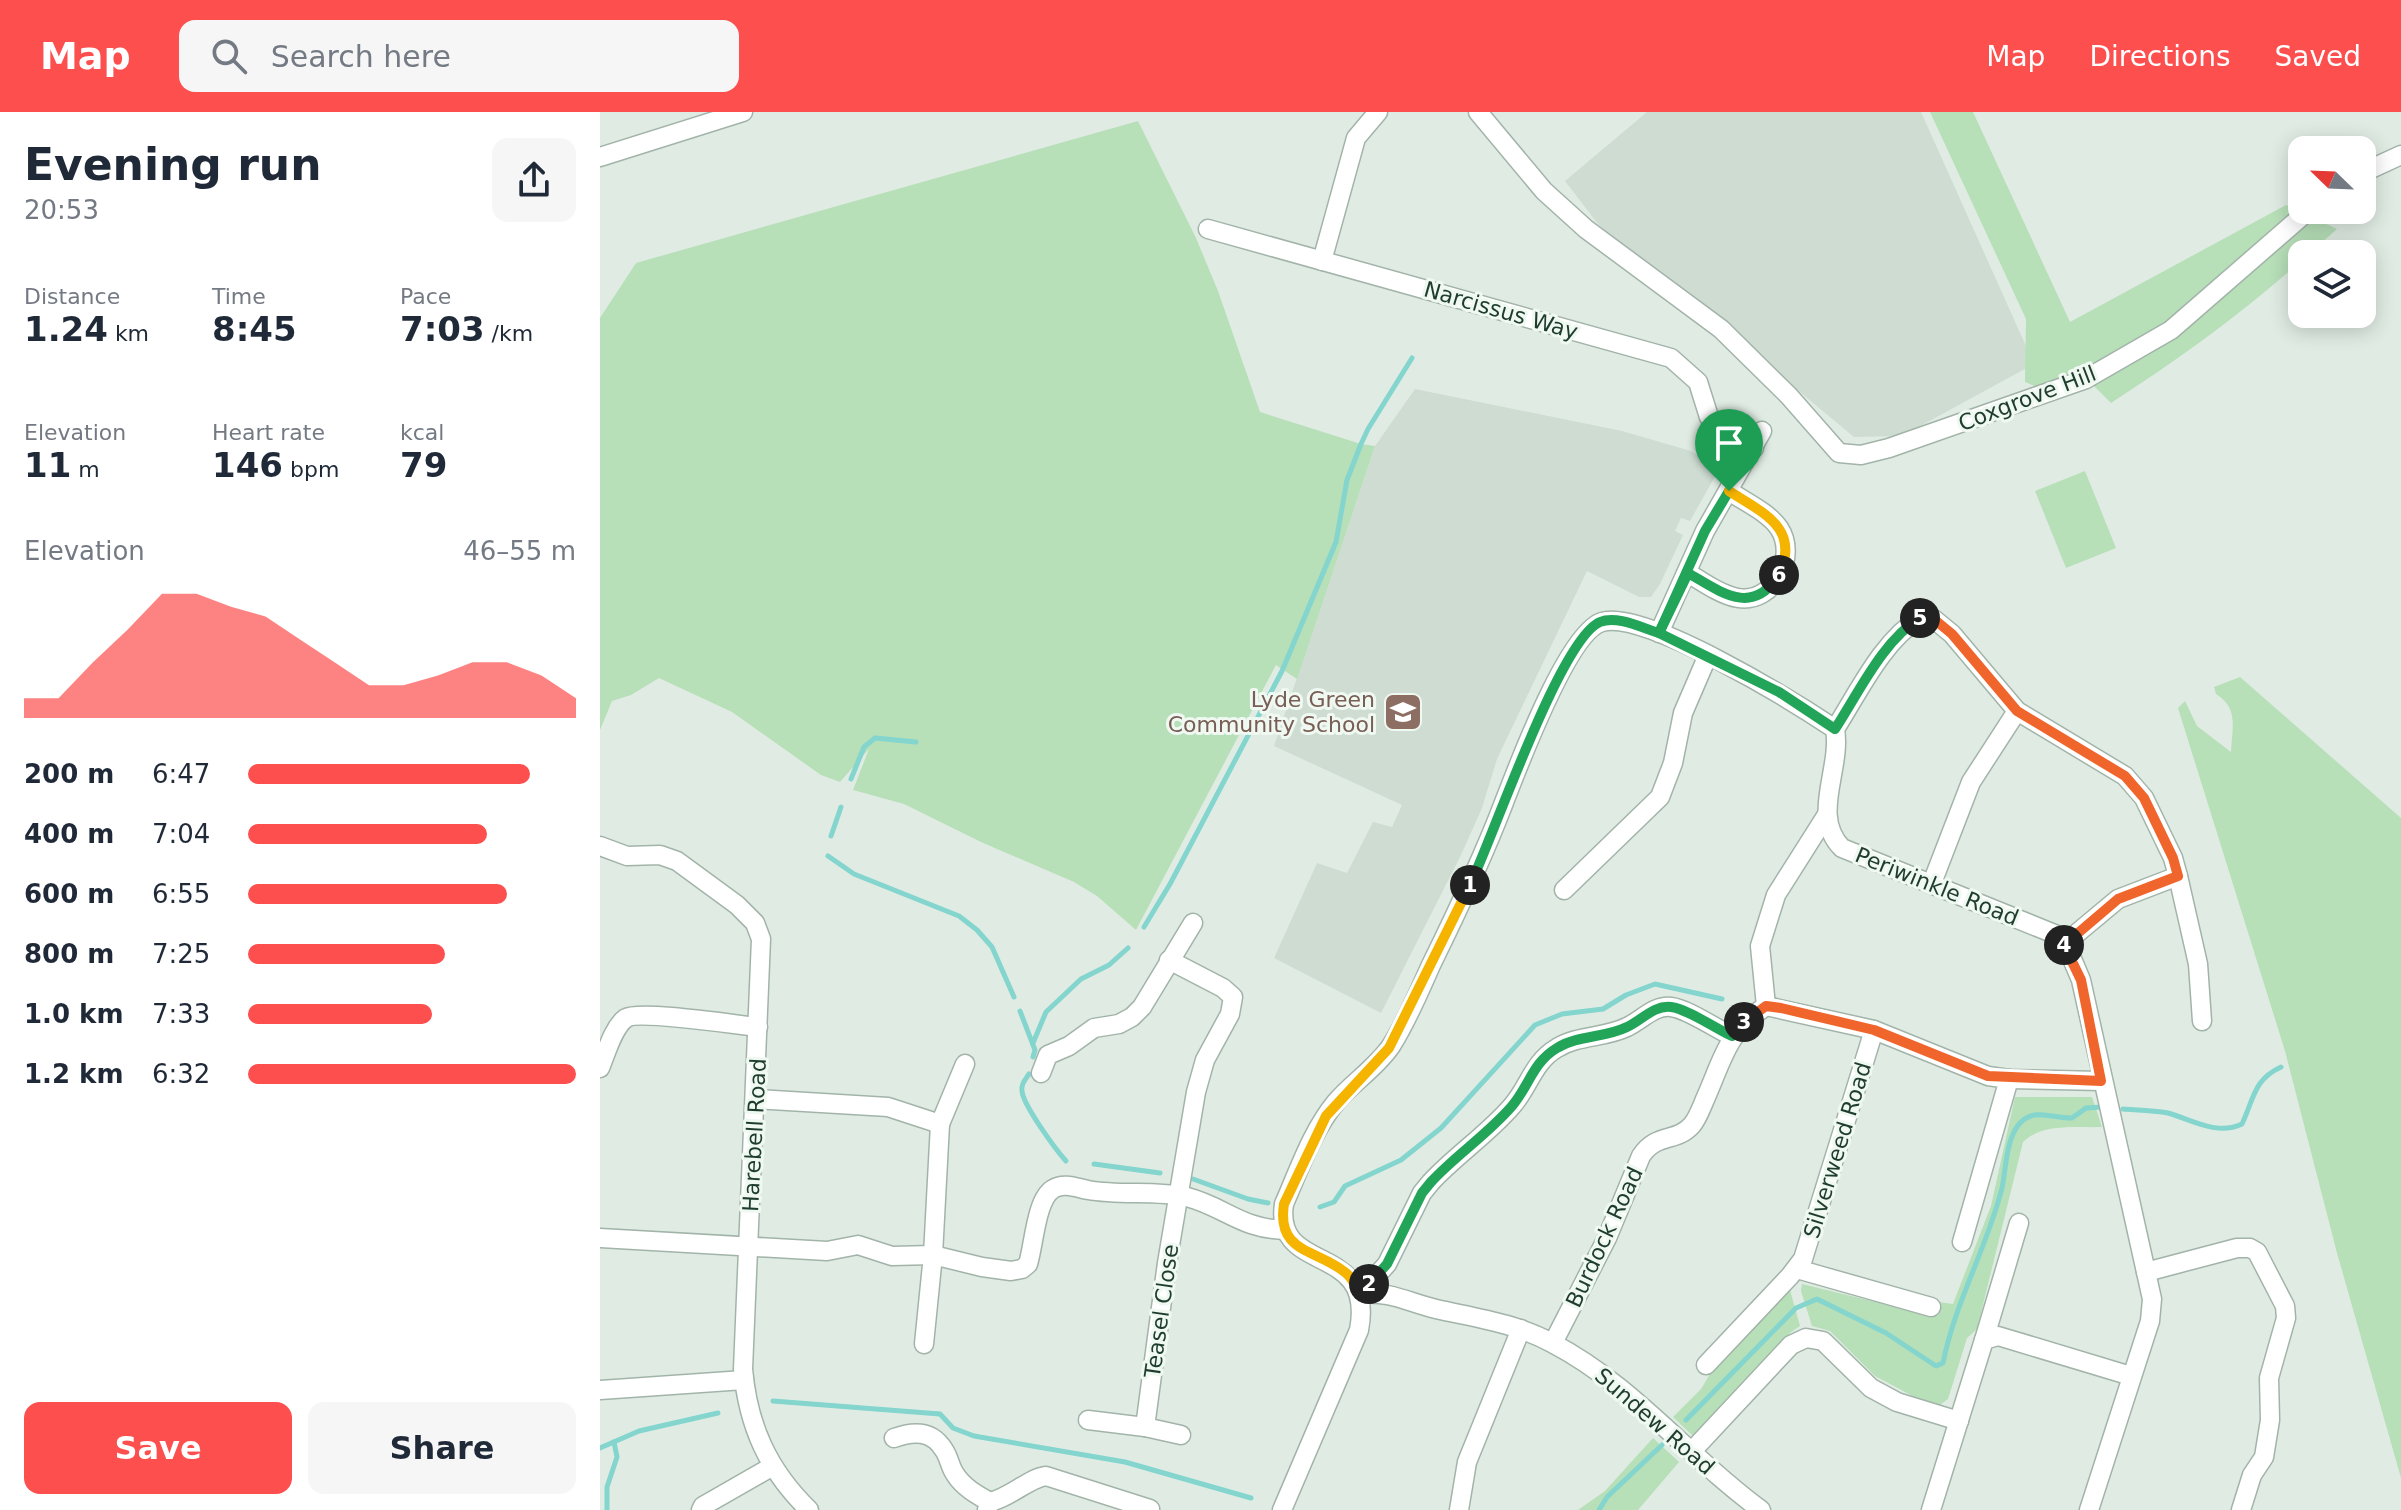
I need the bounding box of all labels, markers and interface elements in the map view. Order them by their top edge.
search box [179,20,739,92]
text: Map [40,34,131,78]
icon: search [207,34,251,78]
text: Search here [271,39,451,74]
text: Map [1986,40,2045,73]
text: Directions [2089,40,2230,73]
text: Saved [2274,40,2361,73]
north arrow [2288,136,2376,224]
map controls [2288,136,2376,328]
button: share [492,138,576,222]
text: Evening run [24,139,321,190]
text: 20:53 [24,195,99,225]
button: layers [2288,240,2376,328]
street label: Narcissus Way [1421,277,1581,344]
text: Distance [24,284,120,309]
text: Time [212,284,266,309]
text: Pace [400,284,451,309]
text: 1.24 [24,309,108,349]
text: 8:45 [212,309,297,349]
text: 7:03 [400,309,485,349]
text: km [108,321,149,346]
text: /km [485,321,533,346]
street label: Coxgrove Hill [1955,361,2100,436]
pin [1695,409,1763,491]
text: Elevation [24,420,126,445]
text: Heart rate [212,420,325,445]
text: kcal [400,420,444,445]
icon: arrive [1707,421,1751,465]
text: 11 [24,445,71,485]
text: 146 [212,445,283,485]
text: 79 [400,445,447,485]
text: m [71,457,100,482]
text: bpm [283,457,339,482]
text: Elevation [24,536,145,566]
text: 46–55 m [463,536,576,566]
pin: 6 [1759,555,1799,595]
text: 6 [1771,562,1787,587]
pin: 5 [1900,598,1940,638]
text: 5 [1912,605,1928,630]
place label: Lyde Green Community School [1168,687,1375,737]
school or university icon: Lyde Green Community School [1382,691,1424,733]
text: 200 m [24,759,114,789]
text: 6:47 [152,759,210,789]
text: 400 m [24,819,114,849]
text: 7:04 [152,819,210,849]
street label: Periwinkle Road [1852,842,2022,931]
pin: 1 [1450,865,1490,905]
text: 1 [1462,872,1478,897]
text: 600 m [24,879,114,909]
text: 6:55 [152,879,210,909]
pin: 4 [2044,925,2084,965]
text: 4 [2056,932,2072,957]
text: 800 m [24,939,114,969]
text: 7:25 [152,939,210,969]
text: 1.0 km [24,999,124,1029]
text: 7:33 [152,999,210,1029]
pin: 3 [1724,1002,1764,1042]
text: 3 [1736,1009,1752,1034]
street label: Harebell Road [738,1057,771,1213]
text: 1.2 km [24,1059,124,1089]
text: 6:32 [152,1059,210,1089]
street label: Silverweed Road [1799,1059,1876,1241]
street label: Burdock Road [1561,1163,1648,1311]
street label: Teasel Close [1140,1243,1183,1381]
pin: 2 [1349,1264,1389,1304]
text: 2 [1361,1271,1377,1296]
street label: Sundew Road [1590,1363,1719,1480]
button: Save [24,1402,292,1494]
button: Share [308,1402,576,1494]

